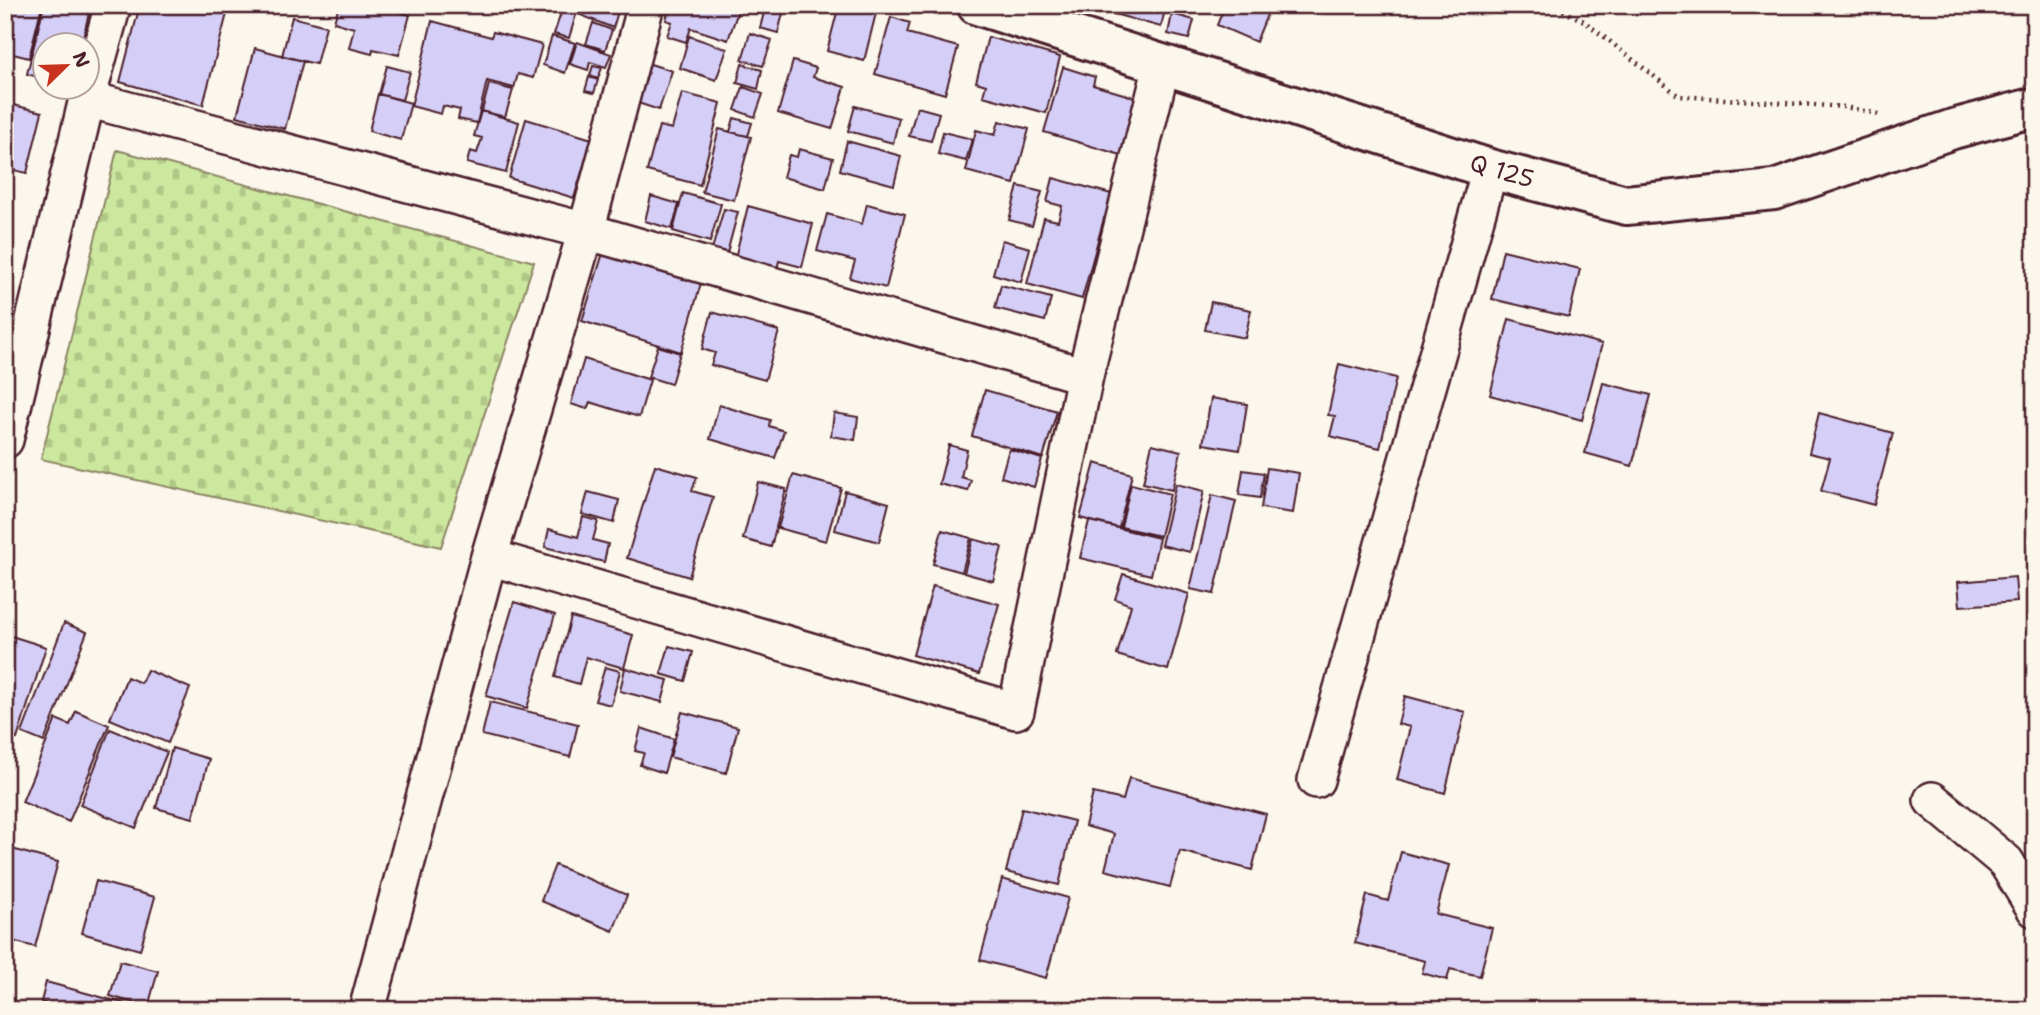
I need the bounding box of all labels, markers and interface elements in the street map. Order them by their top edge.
north arrow [32,32,102,102]
text: N [67,48,96,71]
street label: Q 125 [1466,147,1538,195]

